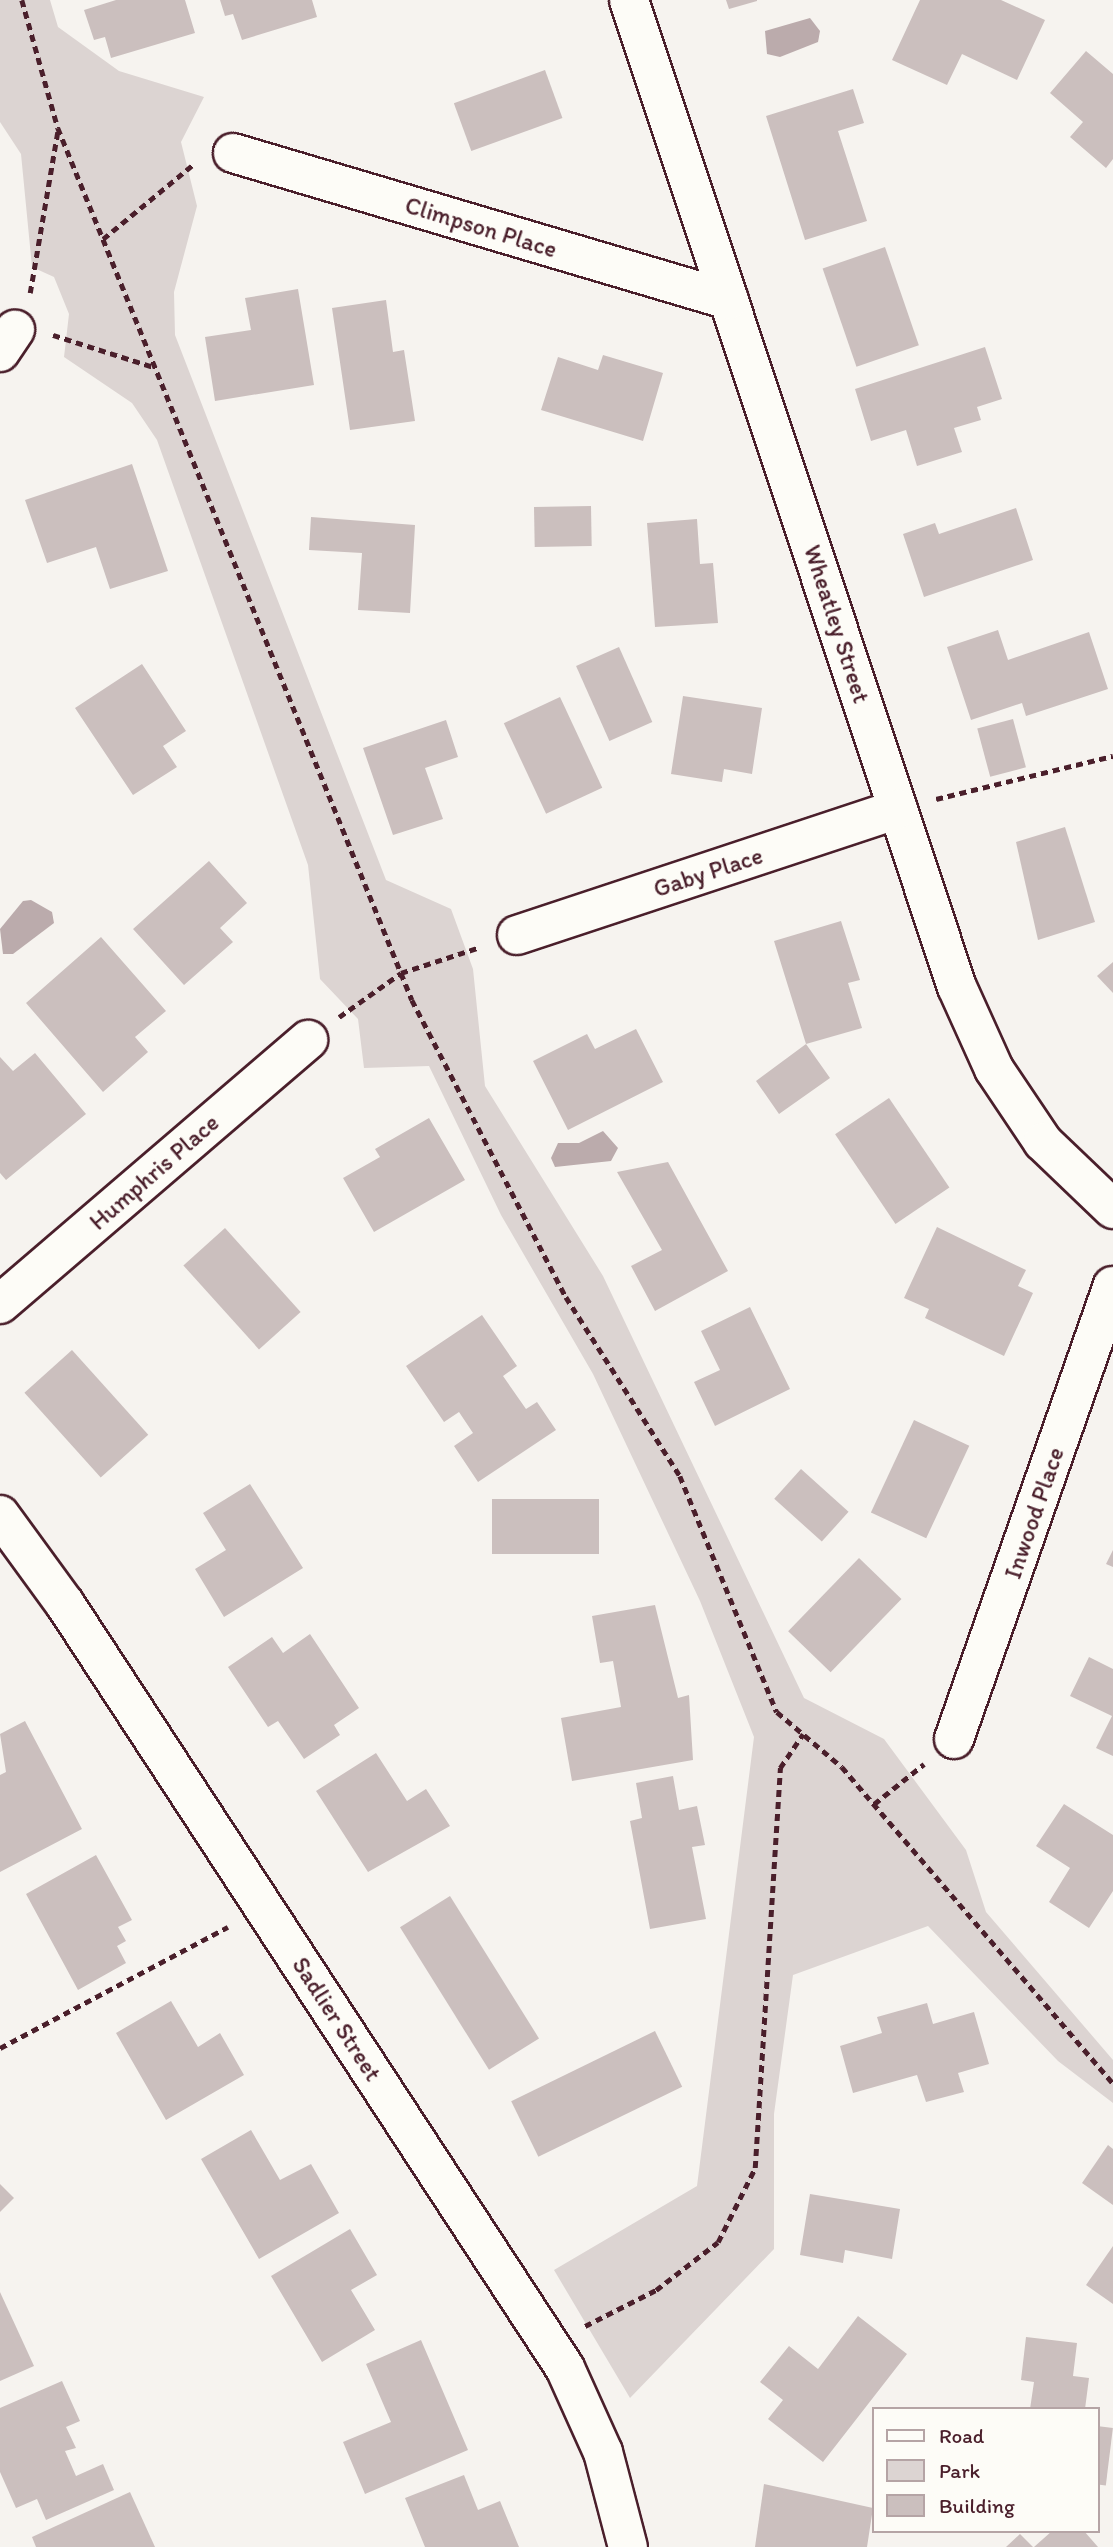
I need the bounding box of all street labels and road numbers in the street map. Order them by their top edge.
street label: Climpson Place [402,190,560,264]
street label: Wheatley Street [798,542,876,706]
street label: Gaby Place [650,841,766,903]
street label: Humphris Place [84,1108,224,1236]
street label: Inwood Place [998,1443,1070,1583]
street label: Sadlier Street [286,1952,388,2086]

